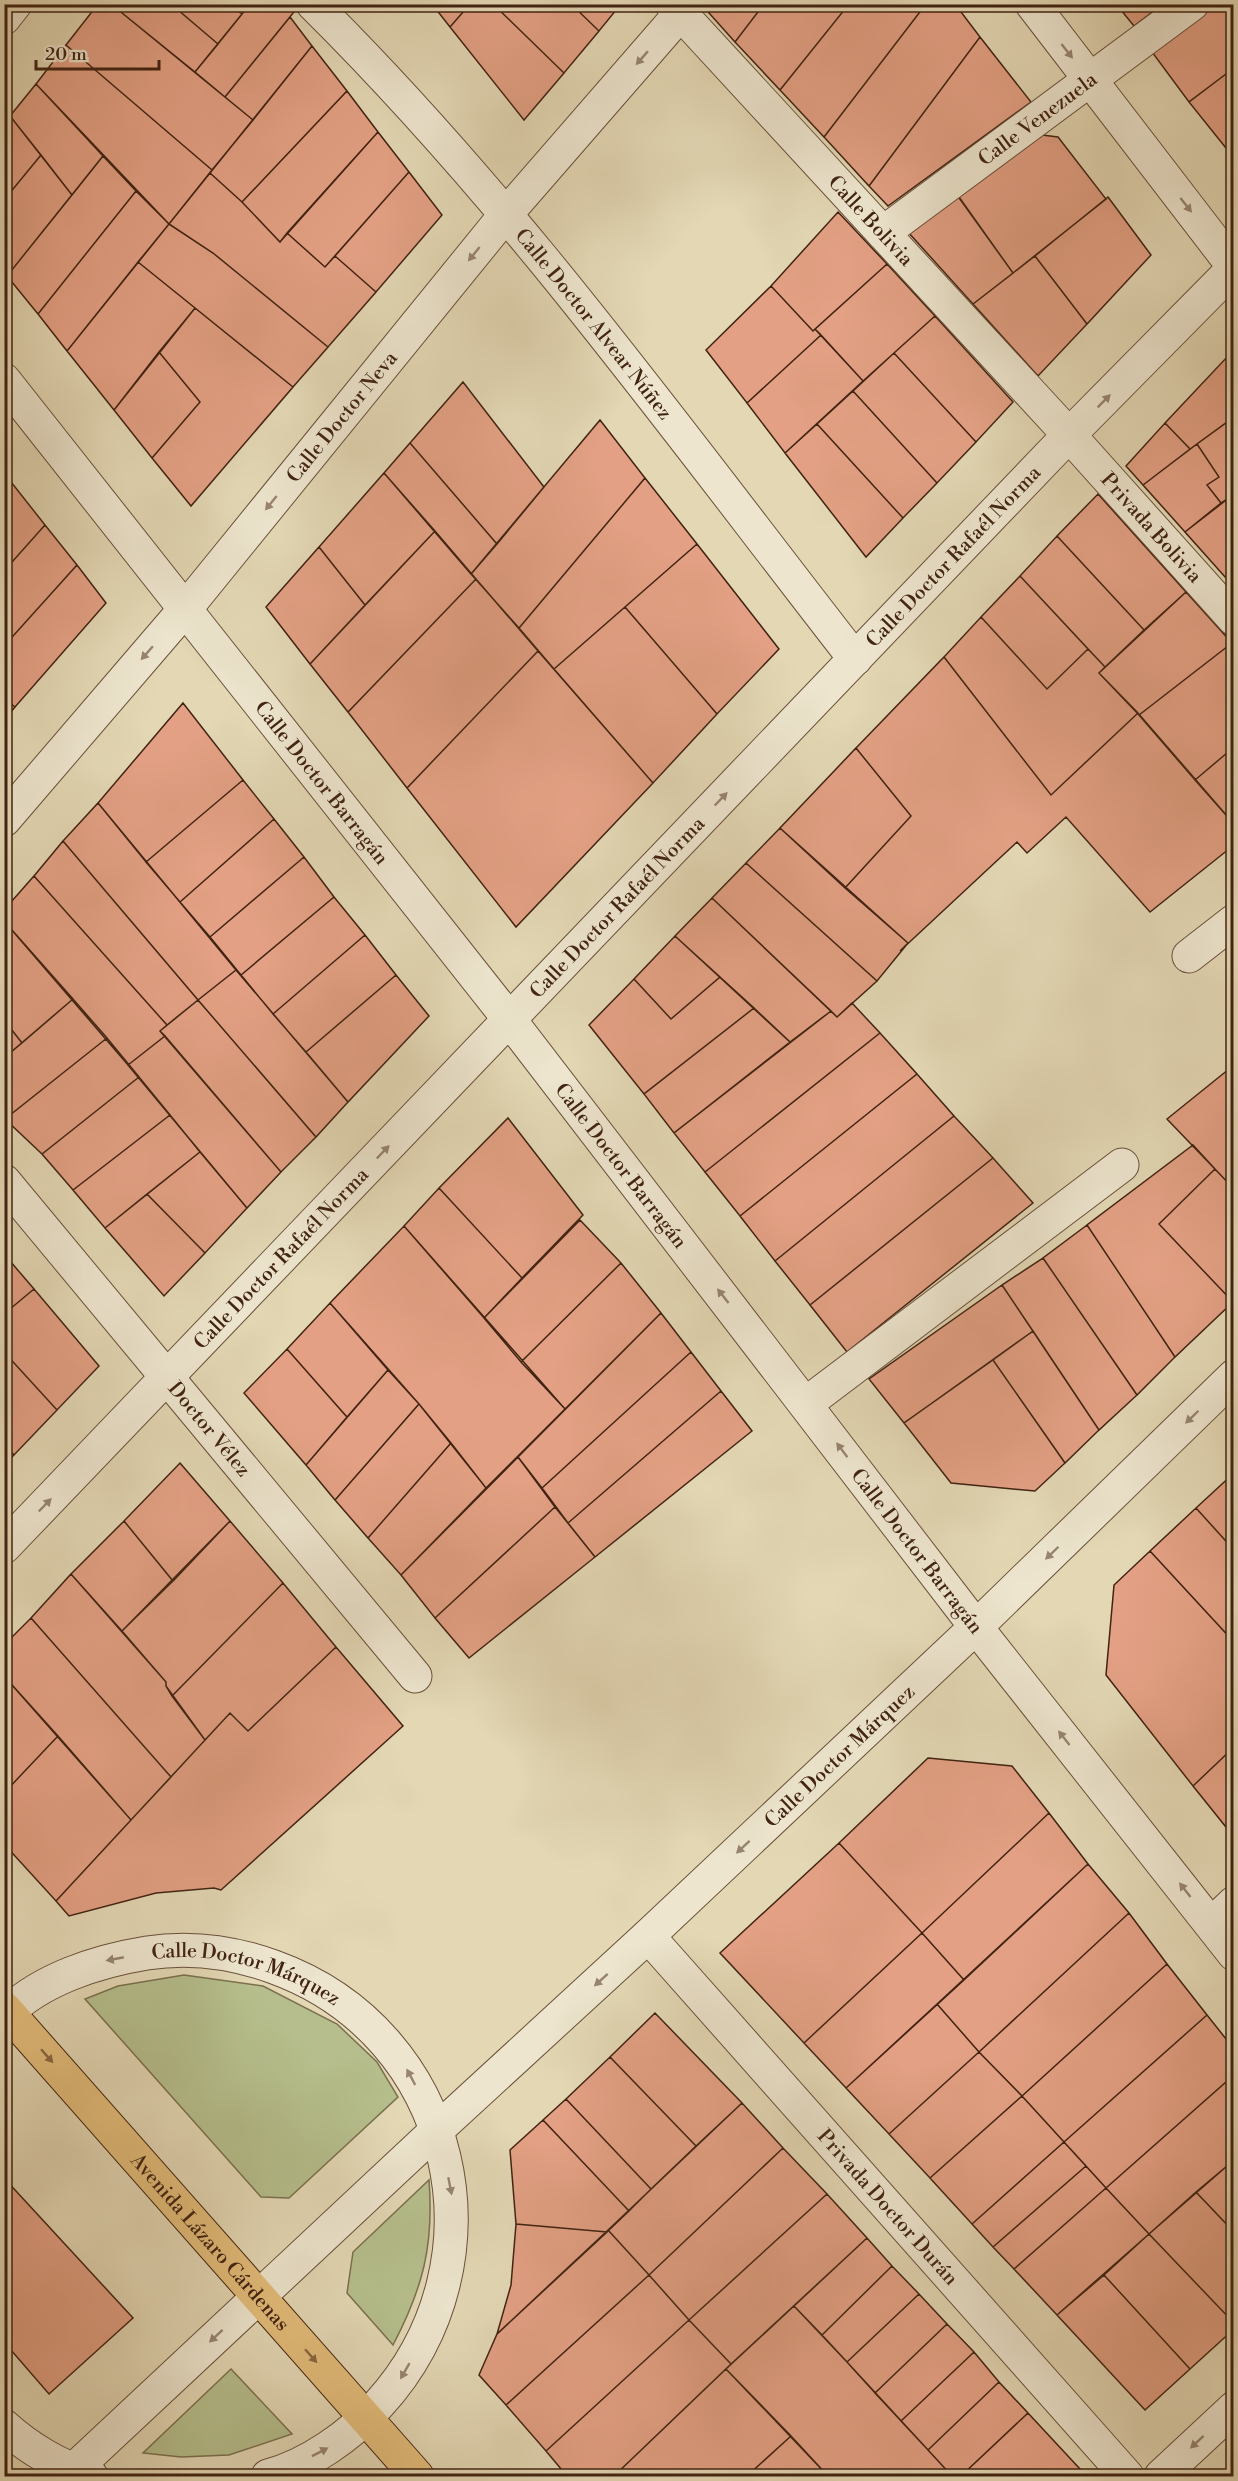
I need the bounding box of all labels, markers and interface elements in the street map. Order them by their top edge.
scale bar [36,33,159,71]
text: 20 m [45,43,87,66]
one-way arrow [1061,43,1074,59]
one-way arrow [636,50,649,65]
street label: Calle Venezuela [974,67,1103,172]
street label: Calle Bolivia [822,171,919,272]
one-way arrow [1180,198,1192,213]
street label: Calle Doctor Alvear Núñez [509,224,677,425]
one-way arrow [467,246,480,262]
street label: Calle Doctor Neva [282,346,404,488]
one-way arrow [1096,394,1110,408]
street label: Calle Doctor Rafaél Norma [861,460,1047,653]
street label: Privada Bolivia [1095,468,1207,589]
one-way arrow [265,495,278,511]
one-way arrow [141,645,154,660]
street label: Calle Doctor Barragán [248,696,393,870]
one-way arrow [714,791,728,806]
street label: Calle Doctor Rafaél Norma [525,811,711,1004]
street label: Calle Doctor Barragán [549,1079,692,1254]
one-way arrow [376,1144,390,1159]
street label: Calle Doctor Rafaél Norma [189,1162,375,1355]
one-way arrow [718,1288,730,1303]
street label: Doctor Vélez [162,1377,255,1482]
one-way arrow [1185,1409,1199,1423]
one-way arrow [837,1443,849,1458]
street label: Calle Doctor Barragán [845,1464,988,1639]
one-way arrow [38,1498,52,1513]
one-way arrow [1045,1546,1060,1559]
street label: Calle Doctor Márquez [760,1680,921,1834]
one-way arrow [1058,1730,1071,1745]
one-way arrow [737,1839,751,1853]
one-way arrow [1180,1883,1192,1898]
street label: Calle Doctor Márquez [150,1939,345,2012]
one-way arrow [105,1955,124,1964]
one-way arrow [594,1973,609,1986]
one-way arrow [40,2048,53,2063]
one-way arrow [406,2068,416,2085]
street label: Privada Doctor Durán [811,2125,963,2291]
street label: Avenida Lázaro Cárdenas [124,2148,294,2337]
one-way arrow [446,2177,455,2196]
one-way arrow [209,2329,224,2342]
one-way arrow [304,2348,317,2363]
one-way arrow [400,2363,410,2380]
one-way arrow [1190,2435,1205,2449]
one-way arrow [311,2447,328,2457]

